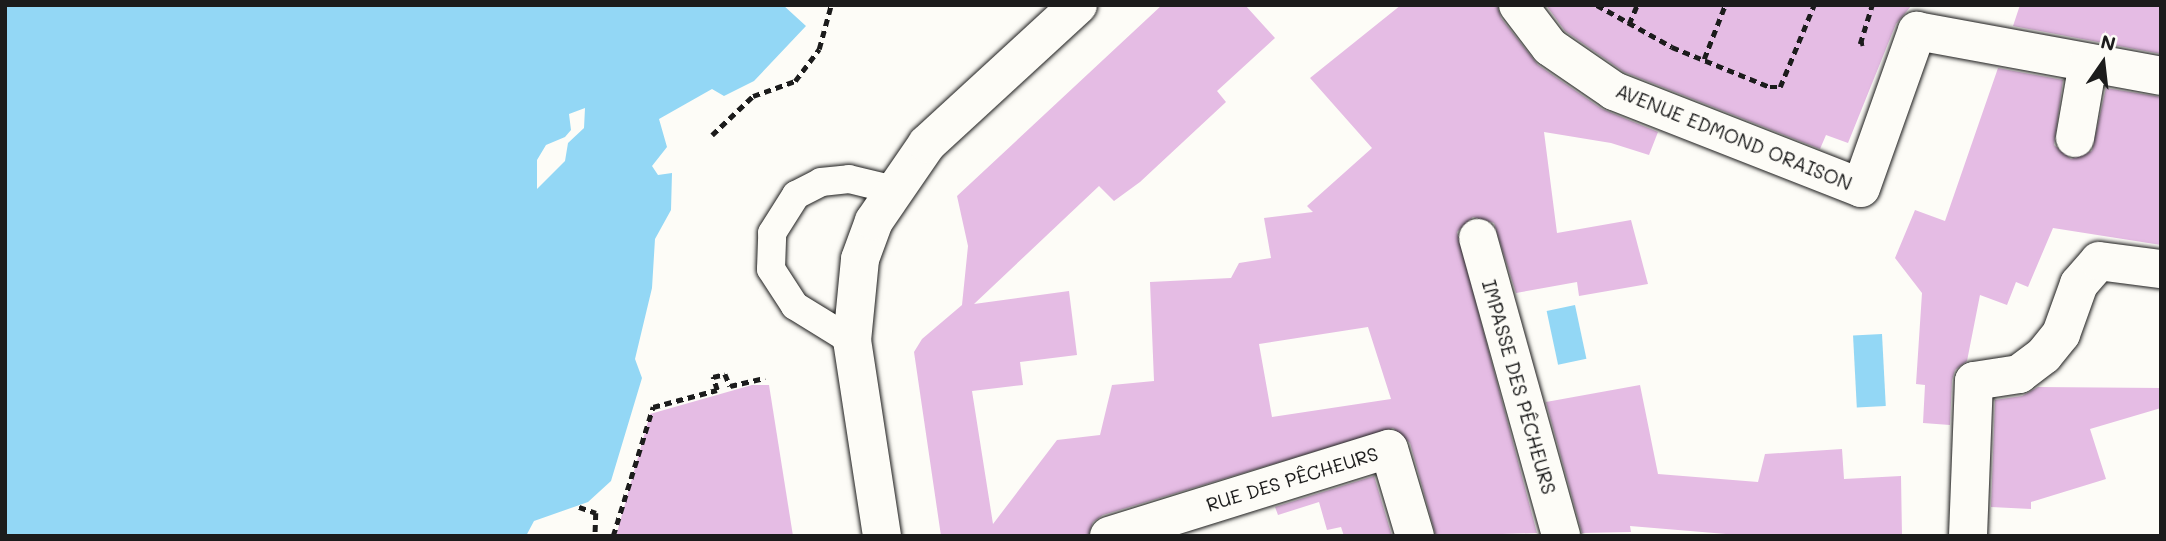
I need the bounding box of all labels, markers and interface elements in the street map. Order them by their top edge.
north arrow [2068,28,2138,98]
text: N [2098,28,2118,56]
street label: AVENUE EDMOND ORAISON [1613,79,1855,195]
street label: IMPASSE DES PÊCHEURS [1477,277,1561,497]
street label: RUE DES PÊCHEURS [1203,442,1381,516]

